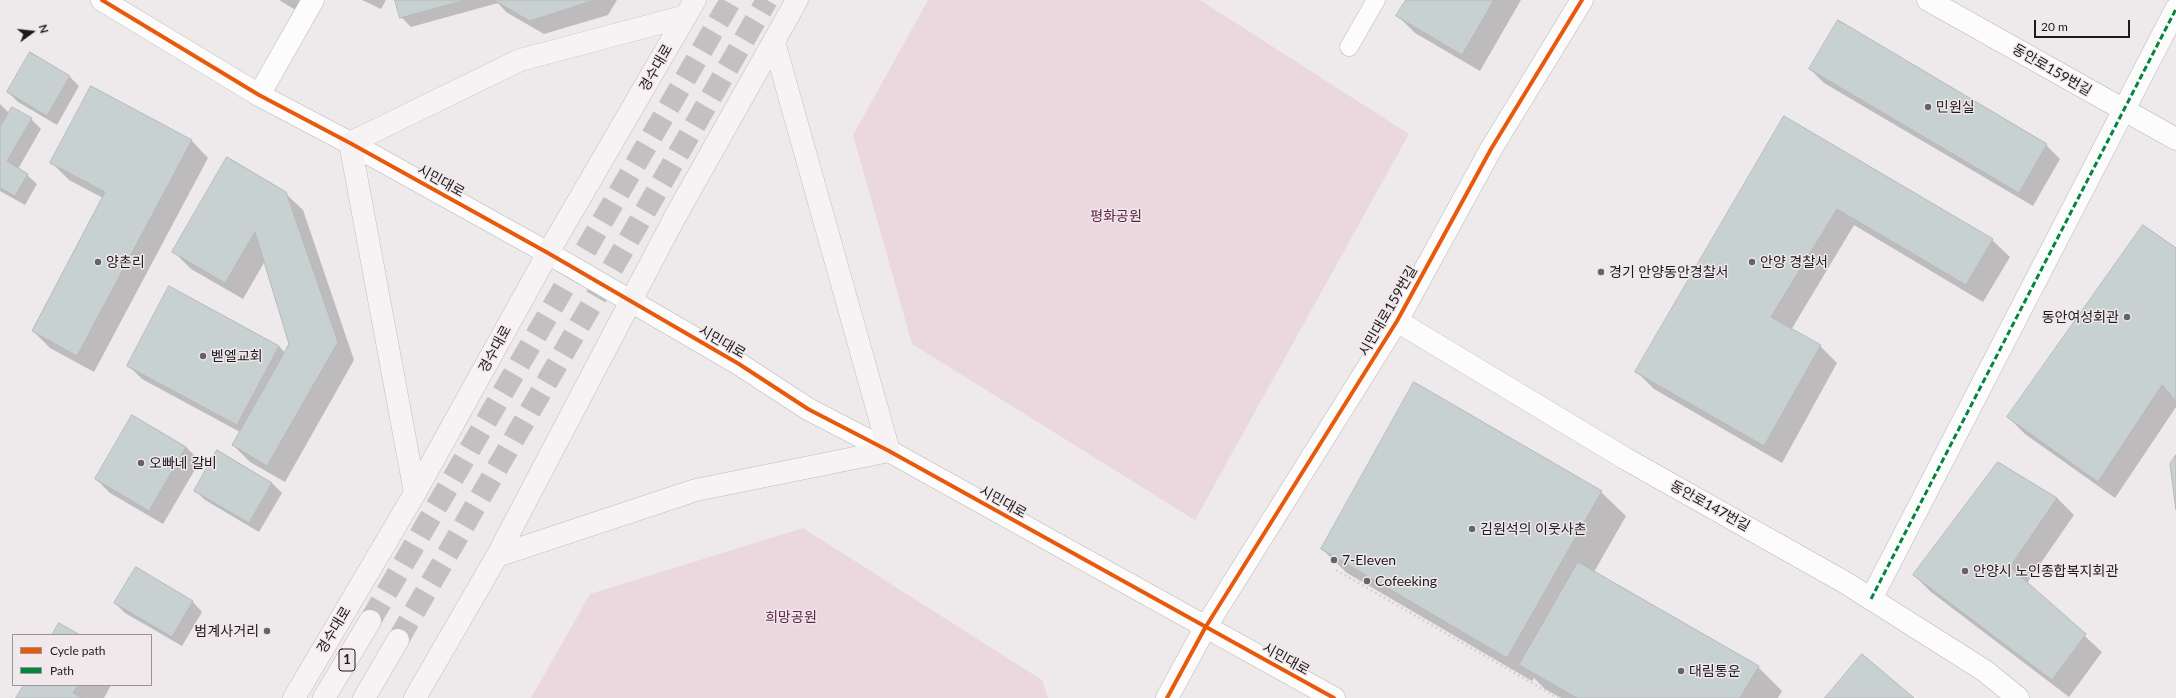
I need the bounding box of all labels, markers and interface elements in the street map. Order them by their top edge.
north arrow [12,12,52,52]
scale bar [2036,12,2132,38]
text: 20 m [2041,19,2068,34]
text: N [37,23,51,35]
street label: 경수대로 [636,41,676,95]
street label: 동안로159번길 [2009,41,2095,99]
place label: 민원실 [1936,99,1975,115]
marker: 민원실 [1923,102,1933,112]
street label: 시민대로 [414,161,468,201]
park label: 평화공원 [1090,208,1142,224]
place label: 양촌리 [106,254,145,270]
place label: 안양 경찰서 [1760,254,1828,270]
marker: 양촌리 [93,257,103,267]
marker: 안양 경찰서 [1747,257,1757,267]
street label: 시민대로159번길 [1355,263,1421,359]
place label: 경기 안양동안경찰서 [1609,264,1729,280]
marker: 경기 안양동안경찰서 [1596,267,1606,277]
place label: 동안여성회관 [2042,309,2119,325]
marker: 동안여성회관 [2122,312,2132,322]
street label: 경수대로 [475,322,515,376]
street label: 시민대로 [695,322,749,362]
place label: 벧엘교회 [211,348,263,364]
marker: 벧엘교회 [198,351,208,361]
place label: 오빠네 갈비 [149,455,217,471]
marker: 오빠네 갈비 [136,458,146,468]
street label: 동안로147번길 [1667,477,1753,535]
street label: 시민대로 [976,482,1030,522]
place label: 김원석의 이웃사촌 [1480,521,1587,537]
marker: 김원석의 이웃사촌 [1467,524,1477,534]
place label: 7-Eleven [1342,552,1396,568]
marker: 7-Eleven [1329,555,1339,565]
place label: 안양시 노인종합복지회관 [1973,563,2118,579]
marker: 안양시 노인종합복지회관 [1960,566,1970,576]
place label: Cofeeking [1375,573,1437,589]
marker: Cofeeking [1362,576,1372,586]
street label: 경수대로 [314,604,354,656]
park label: 희망공원 [765,609,817,625]
place label: 범계사거리 [195,623,259,639]
marker: 범계사거리 [262,626,272,636]
legend [12,634,152,686]
street label: 시민대로 [1259,639,1313,679]
text: Cycle path [50,643,105,658]
road number: 1 [339,649,355,671]
text: Path [50,663,74,678]
place label: 대림통운 [1689,663,1741,679]
marker: 대림통운 [1676,666,1686,676]

